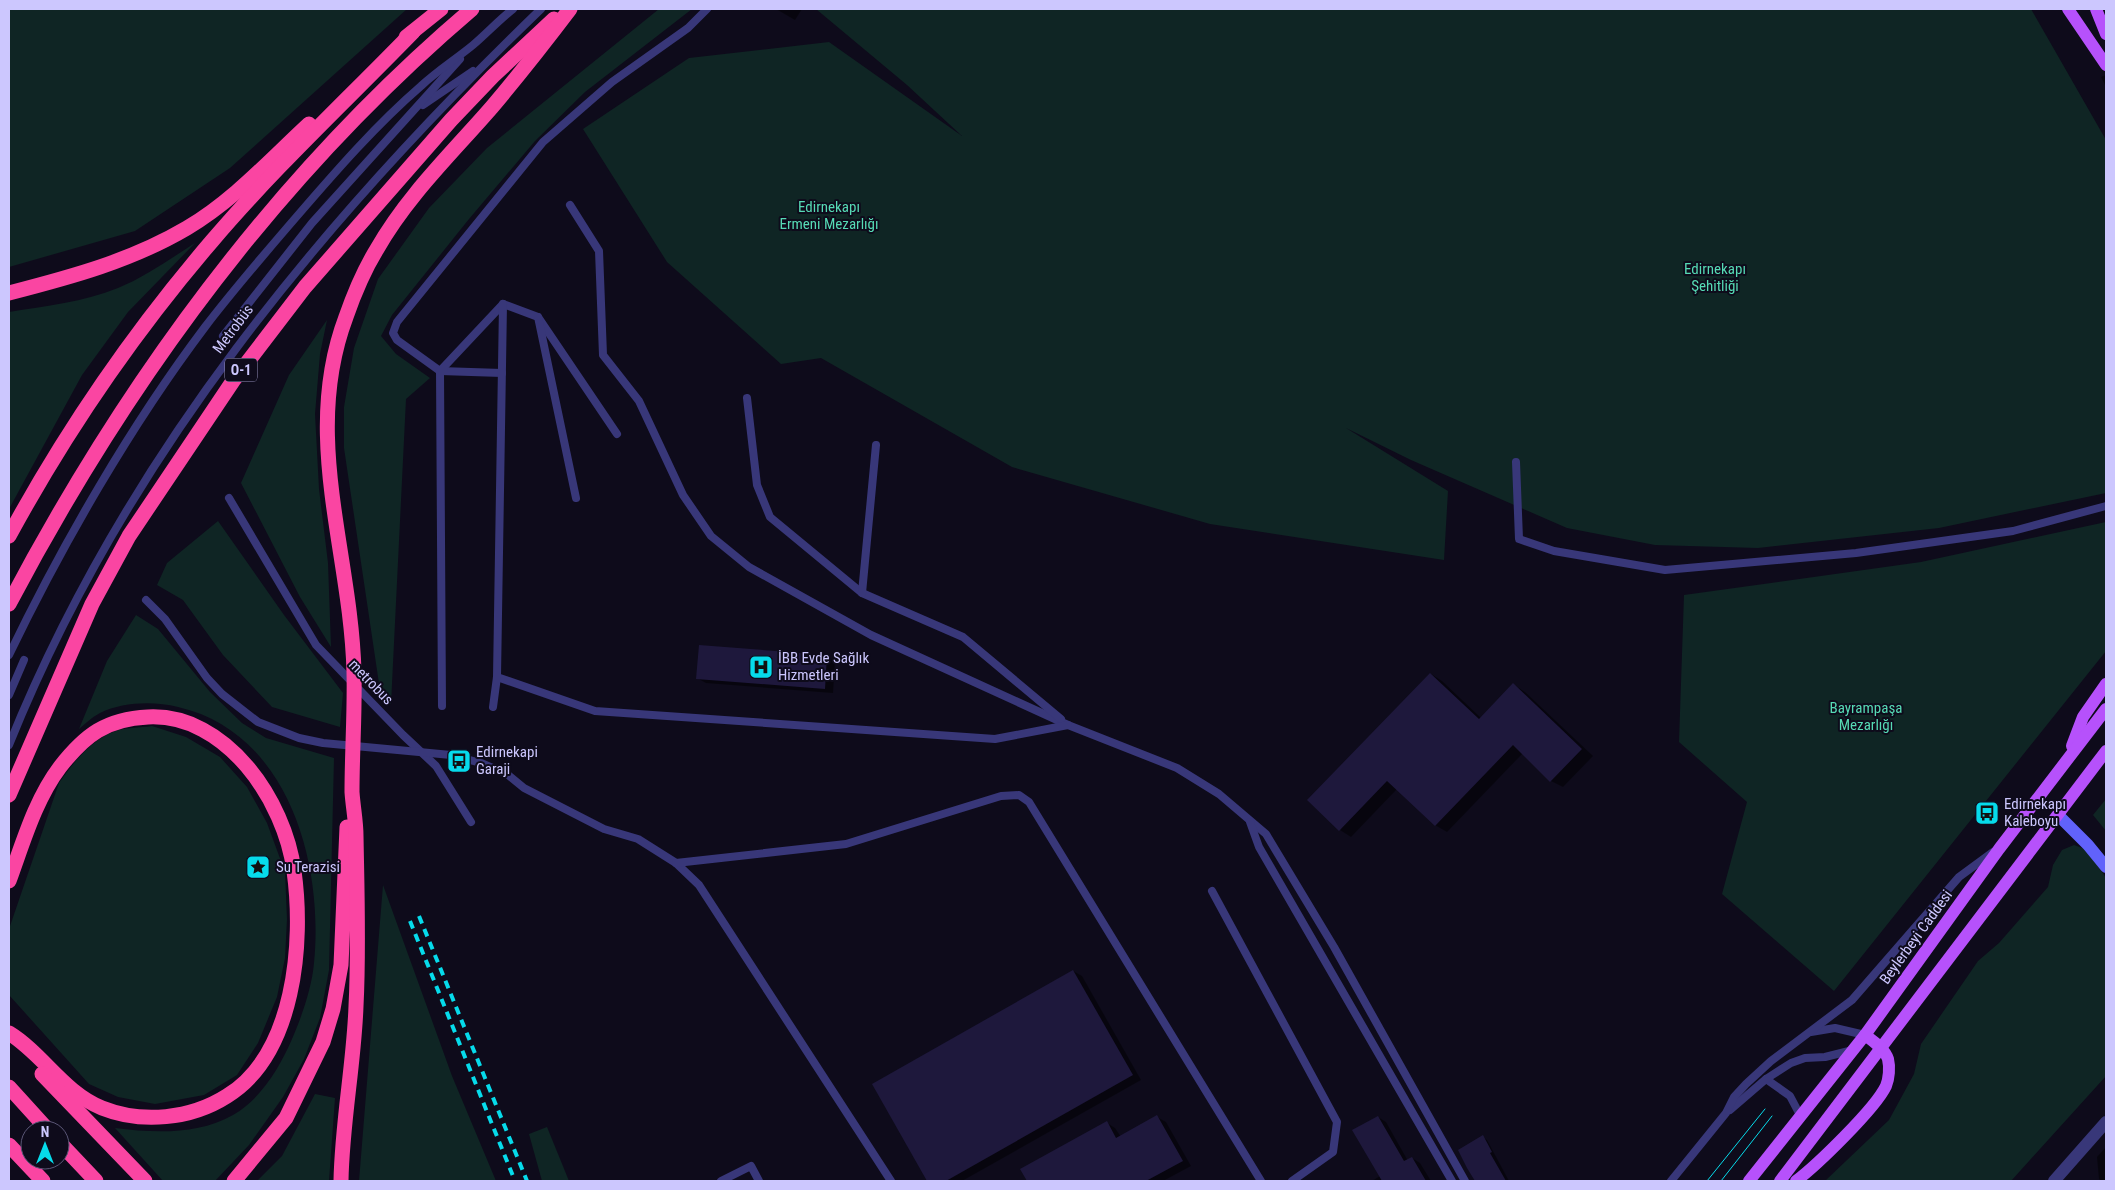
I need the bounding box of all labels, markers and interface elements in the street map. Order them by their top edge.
park label: Edirnekapı Ermeni Mezarlığı [779,198,879,233]
park label: Edirnekapı Şehitliği [1684,260,1746,295]
street label: Metrobüs [209,301,257,357]
road number: O-1 [225,358,257,382]
place label: İBB Evde Sağlık Hizmetleri [778,649,869,684]
hospital icon: İBB Evde Sağlık Hizmetleri [748,654,774,680]
street label: metrobus [345,656,397,709]
park label: Bayrampaşa Mezarlığı [1830,699,1902,734]
place label: Edirnekapi Garaji [476,743,538,778]
bus stop icon: Edirnekapi Garaji [446,748,472,774]
place label: Edirnekapı Kaleboyu [2004,795,2066,830]
bus stop icon: Edirnekapı Kaleboyu [1974,800,2000,826]
place icon: Su Terazisi [245,854,271,880]
place label: Su Terazisi [276,858,340,876]
street label: Beylerbeyi Caddesi [1876,886,1956,988]
north arrow [20,1120,70,1170]
text: N [41,1124,49,1140]

